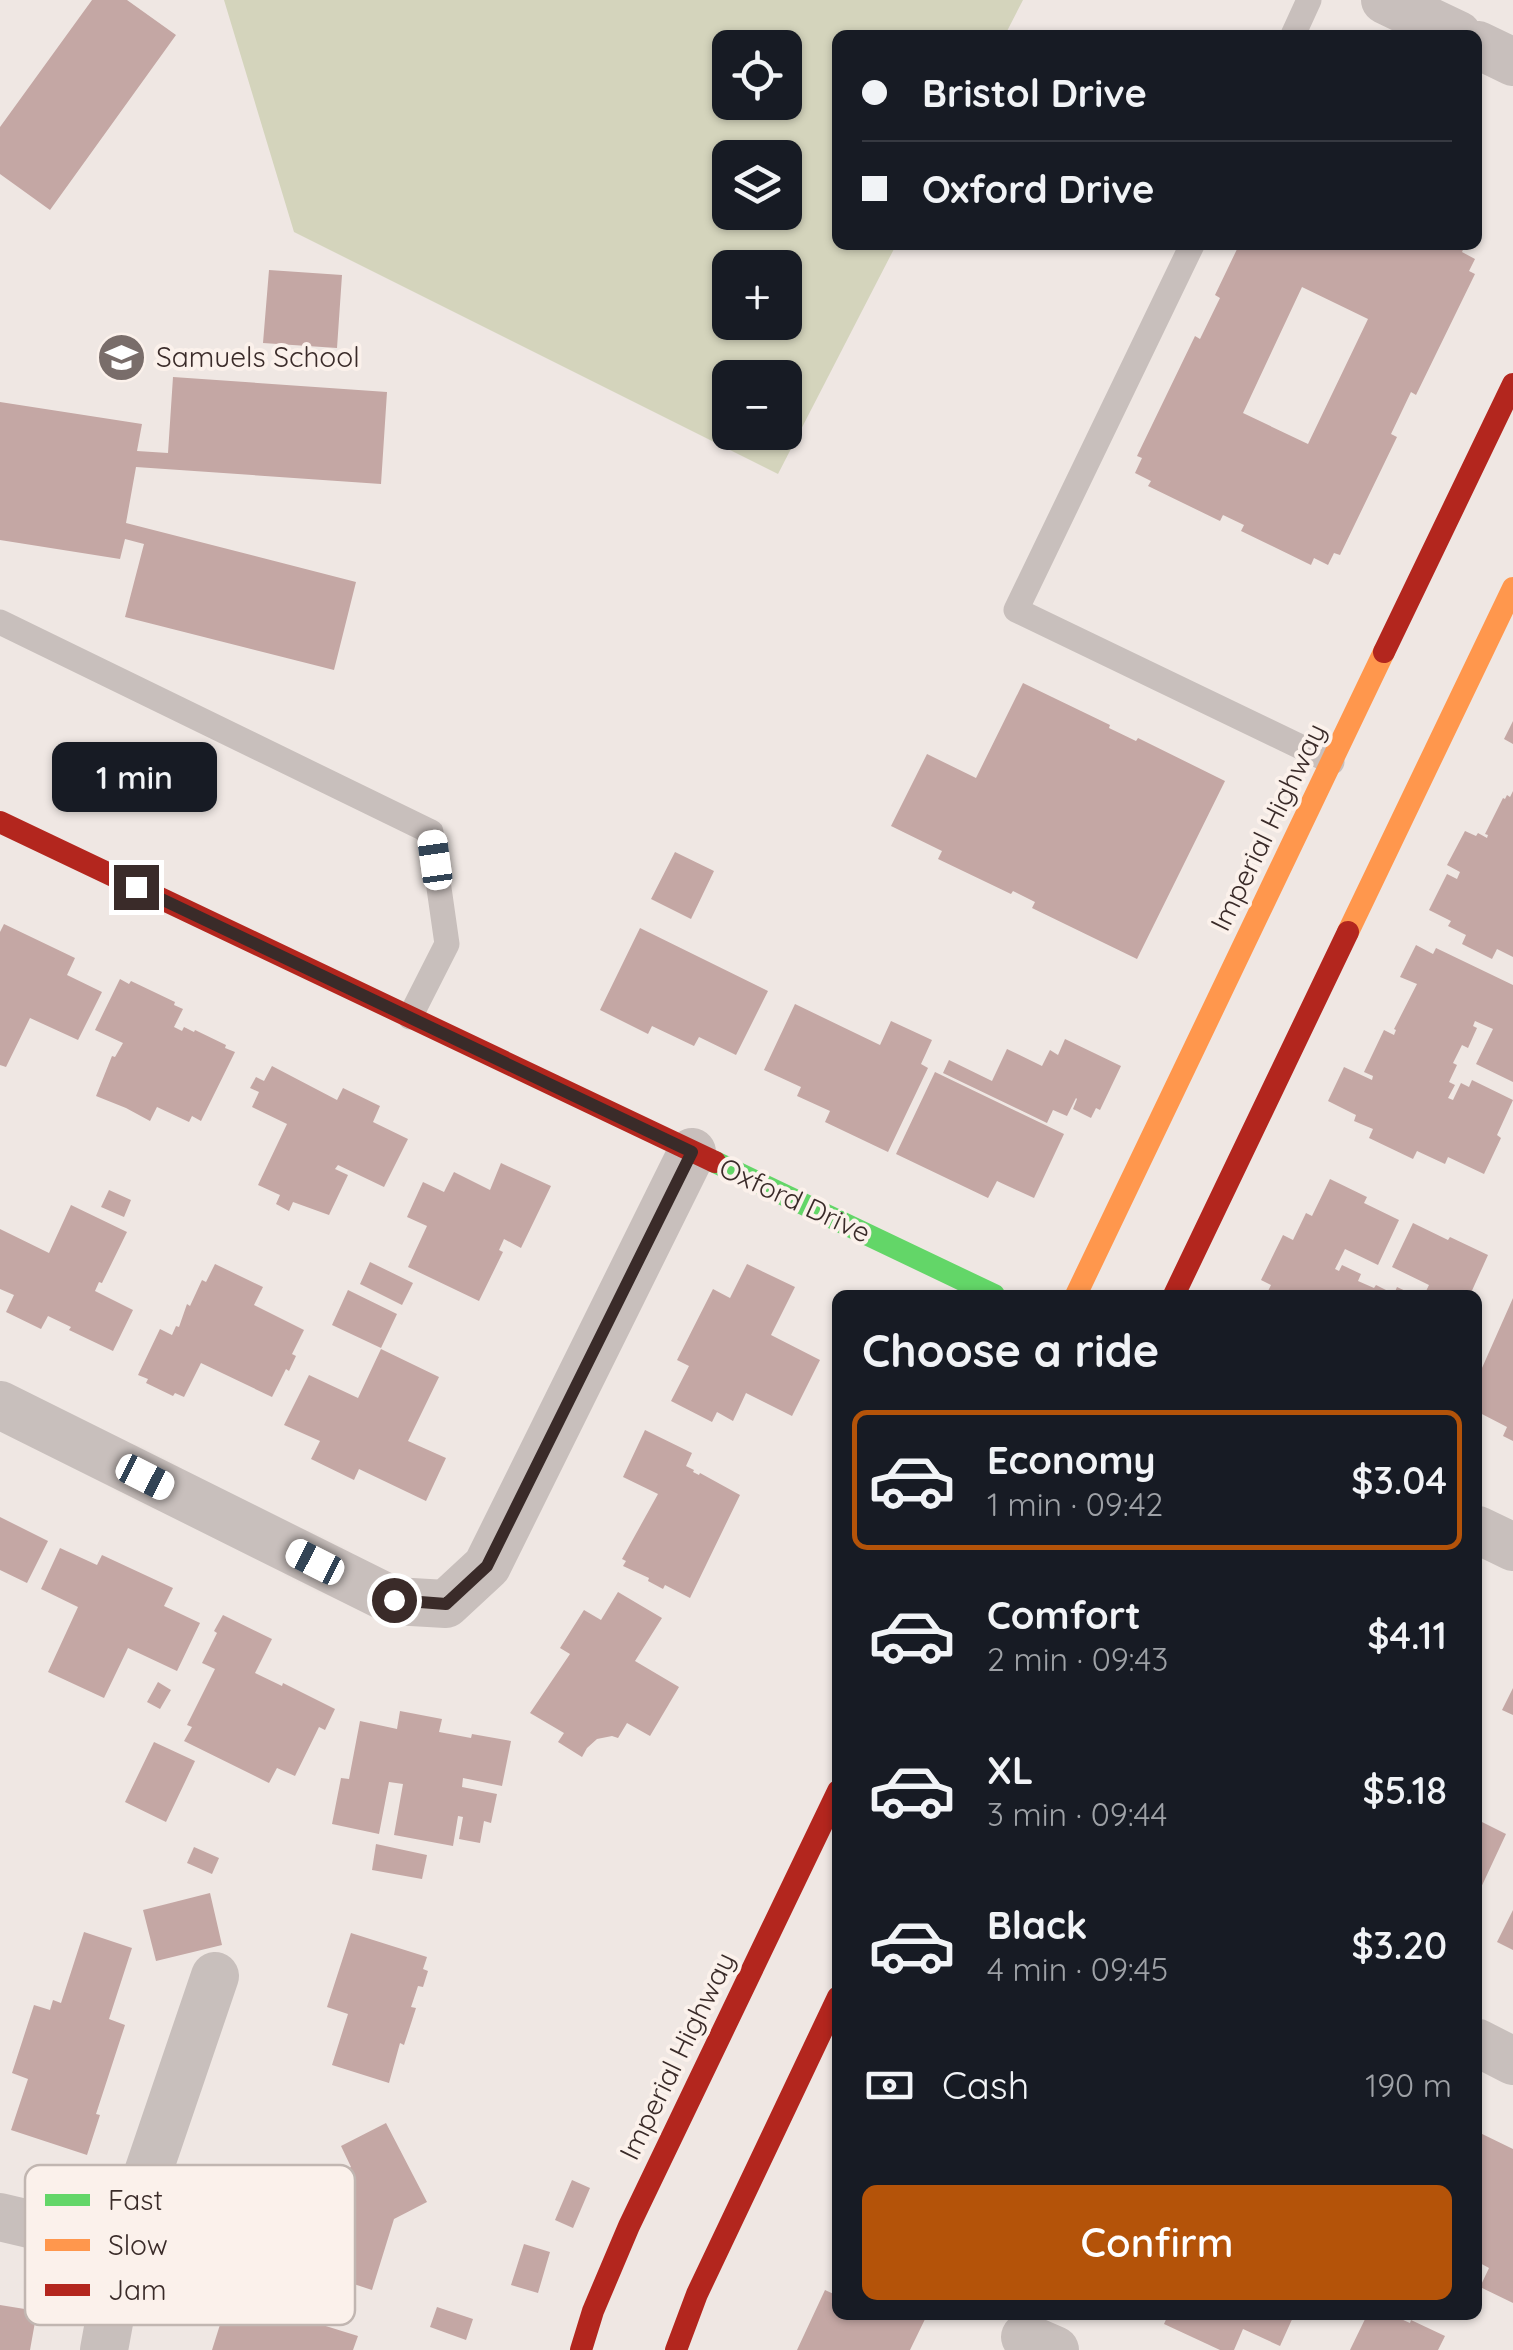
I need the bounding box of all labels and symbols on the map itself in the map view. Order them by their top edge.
school or university icon: Samuels School [95,331,147,383]
place label: Samuels School [156,339,360,374]
street label: Imperial Highway [1202,717,1333,936]
callout: 1 min [54,742,218,812]
car [416,828,454,892]
route end [114,865,159,910]
street label: Oxford Drive [714,1149,876,1250]
car [111,1450,179,1504]
car [281,1535,349,1589]
route start [372,1578,417,1623]
street label: Imperial Highway [611,1946,742,2165]
legend [25,2165,355,2325]
text: Fast [108,2182,163,2217]
text: Slow [108,2227,168,2262]
text: Jam [108,2272,167,2307]

